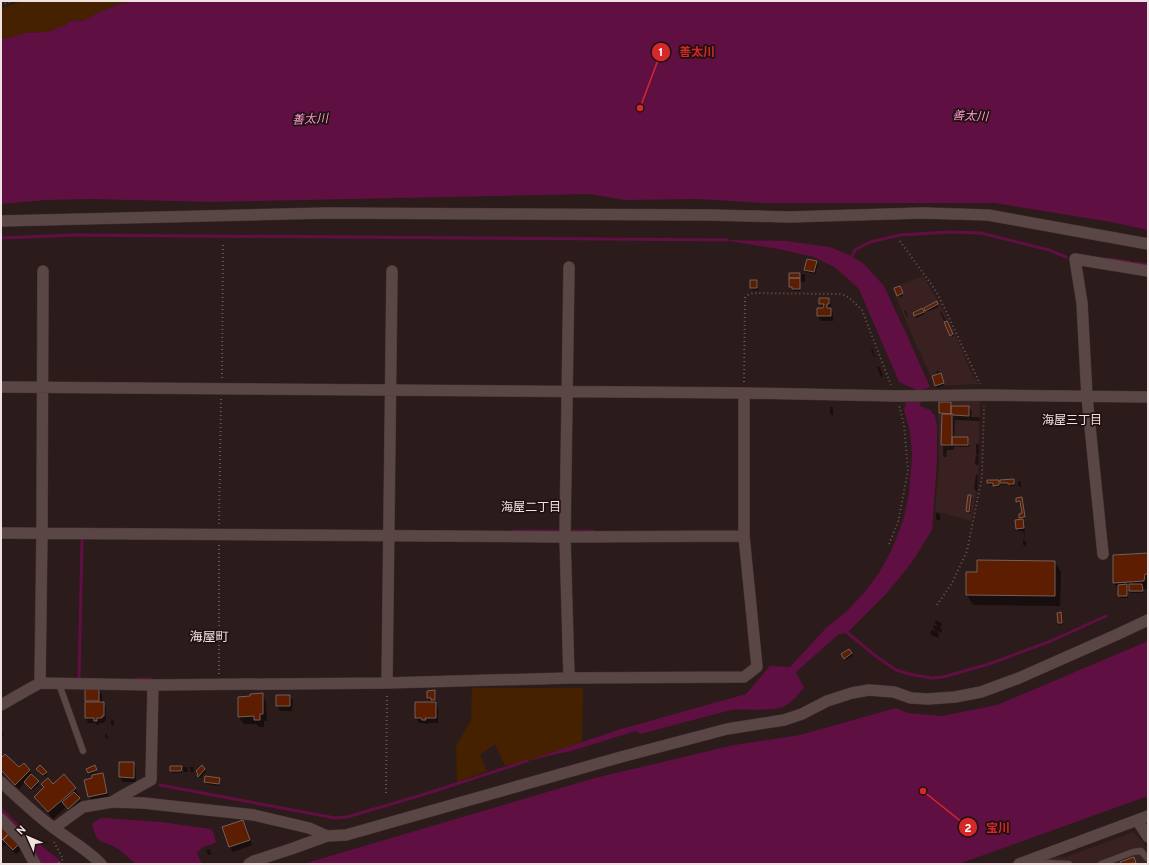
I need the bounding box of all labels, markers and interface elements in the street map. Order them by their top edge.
callout: 善太川 [651,40,723,64]
text: 1 [659,45,663,61]
text: 善太川 [679,45,715,61]
water label: 善太川 [952,108,990,126]
water label: 善太川 [292,111,330,129]
district label: 海屋三丁目 [1042,413,1102,429]
district label: 海屋二丁目 [501,500,561,516]
district label: 海屋町 [189,630,229,646]
callout: 宝川 [958,815,1018,839]
north arrow [8,817,48,857]
text: 2 [964,821,972,837]
text: 宝川 [986,821,1010,837]
text: N [14,823,29,838]

